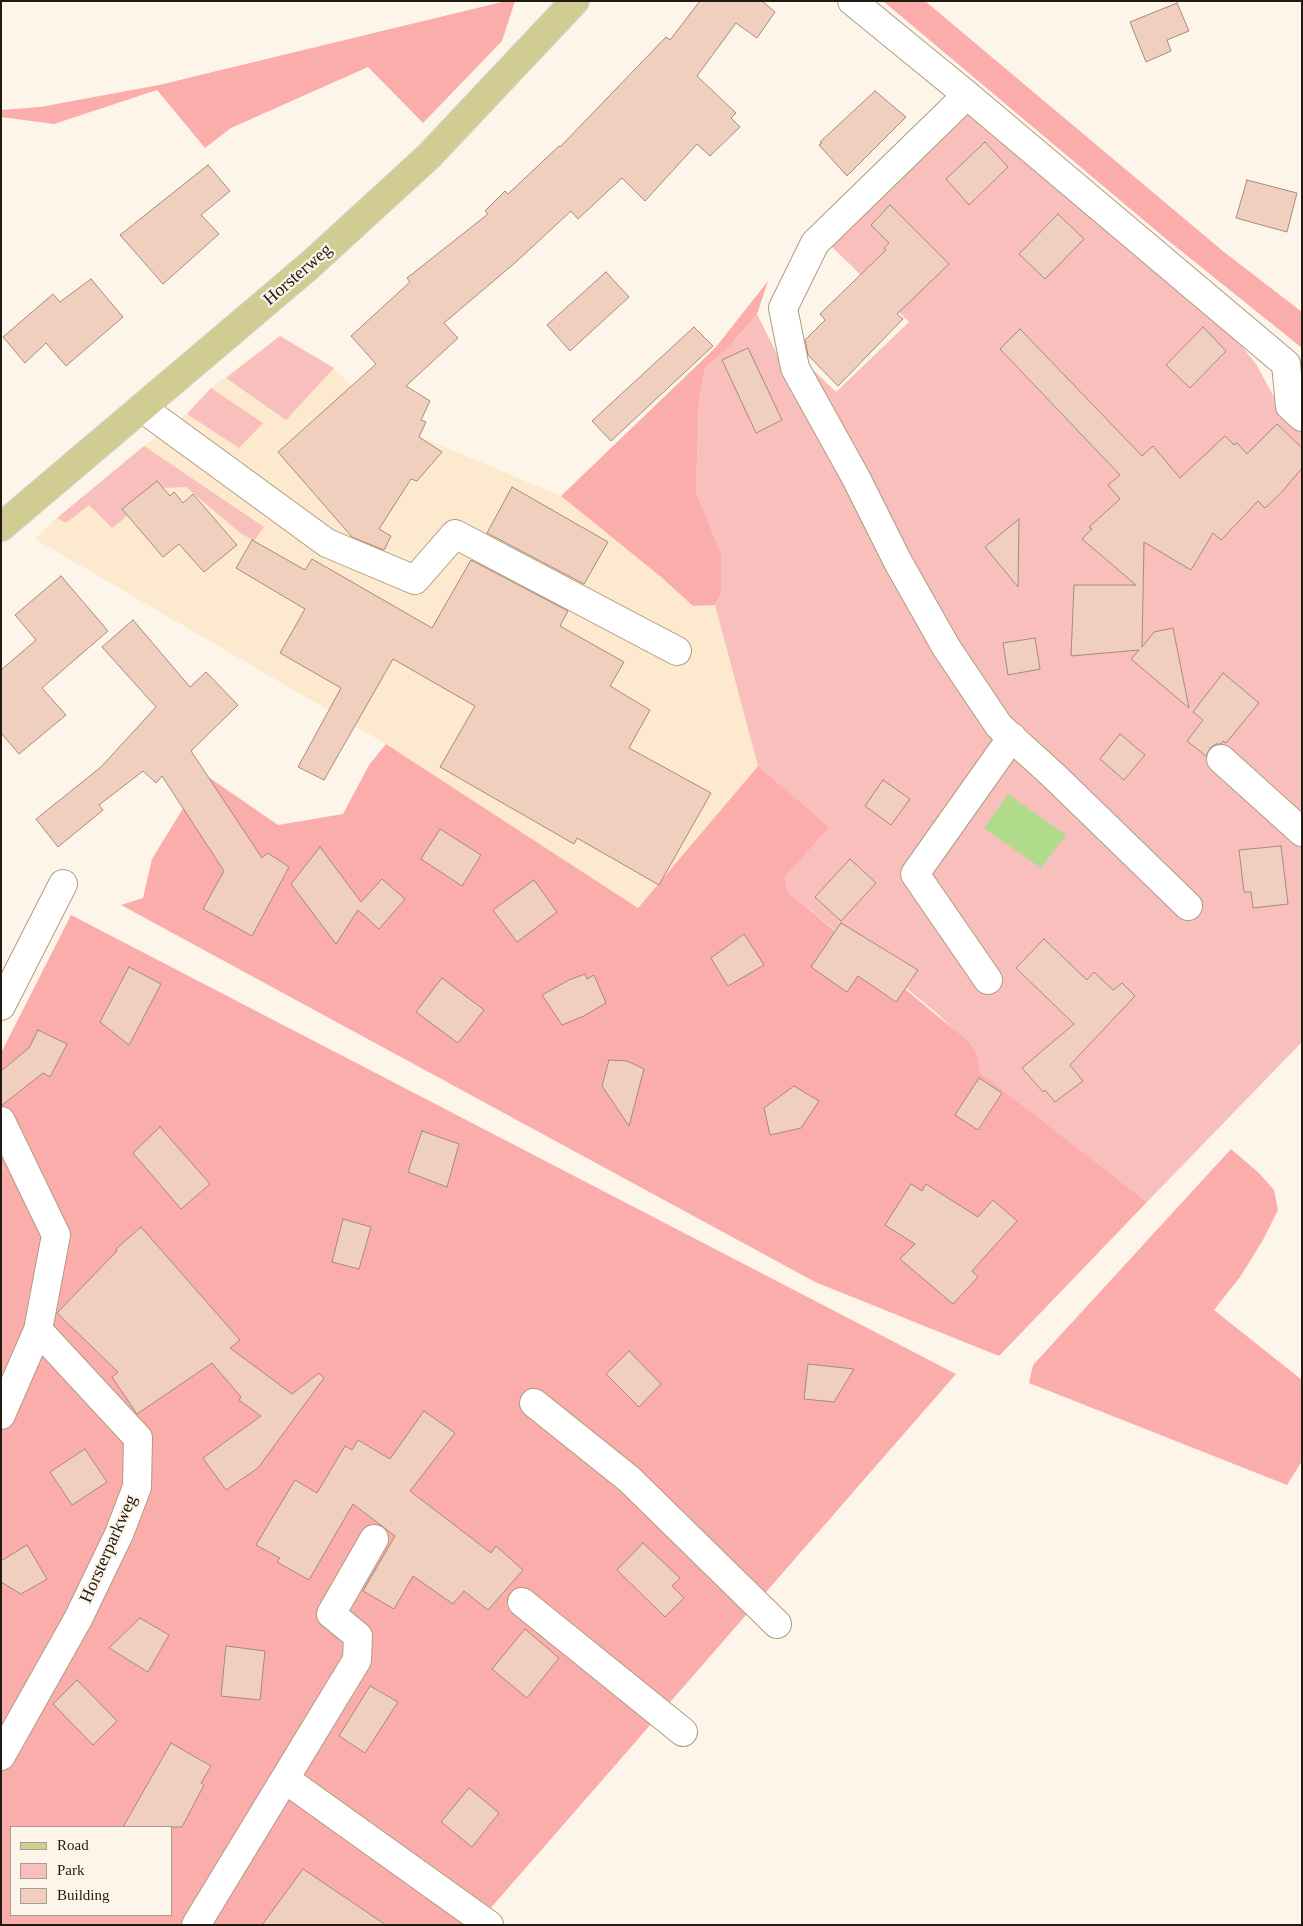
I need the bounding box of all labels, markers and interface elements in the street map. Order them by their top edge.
street label: Horsterweg [259,239,337,311]
street label: Horsterparkweg [76,1492,142,1606]
legend [10,1826,172,1916]
text: Road [57,1837,89,1853]
text: Park [57,1862,85,1878]
text: Building [57,1887,110,1903]

